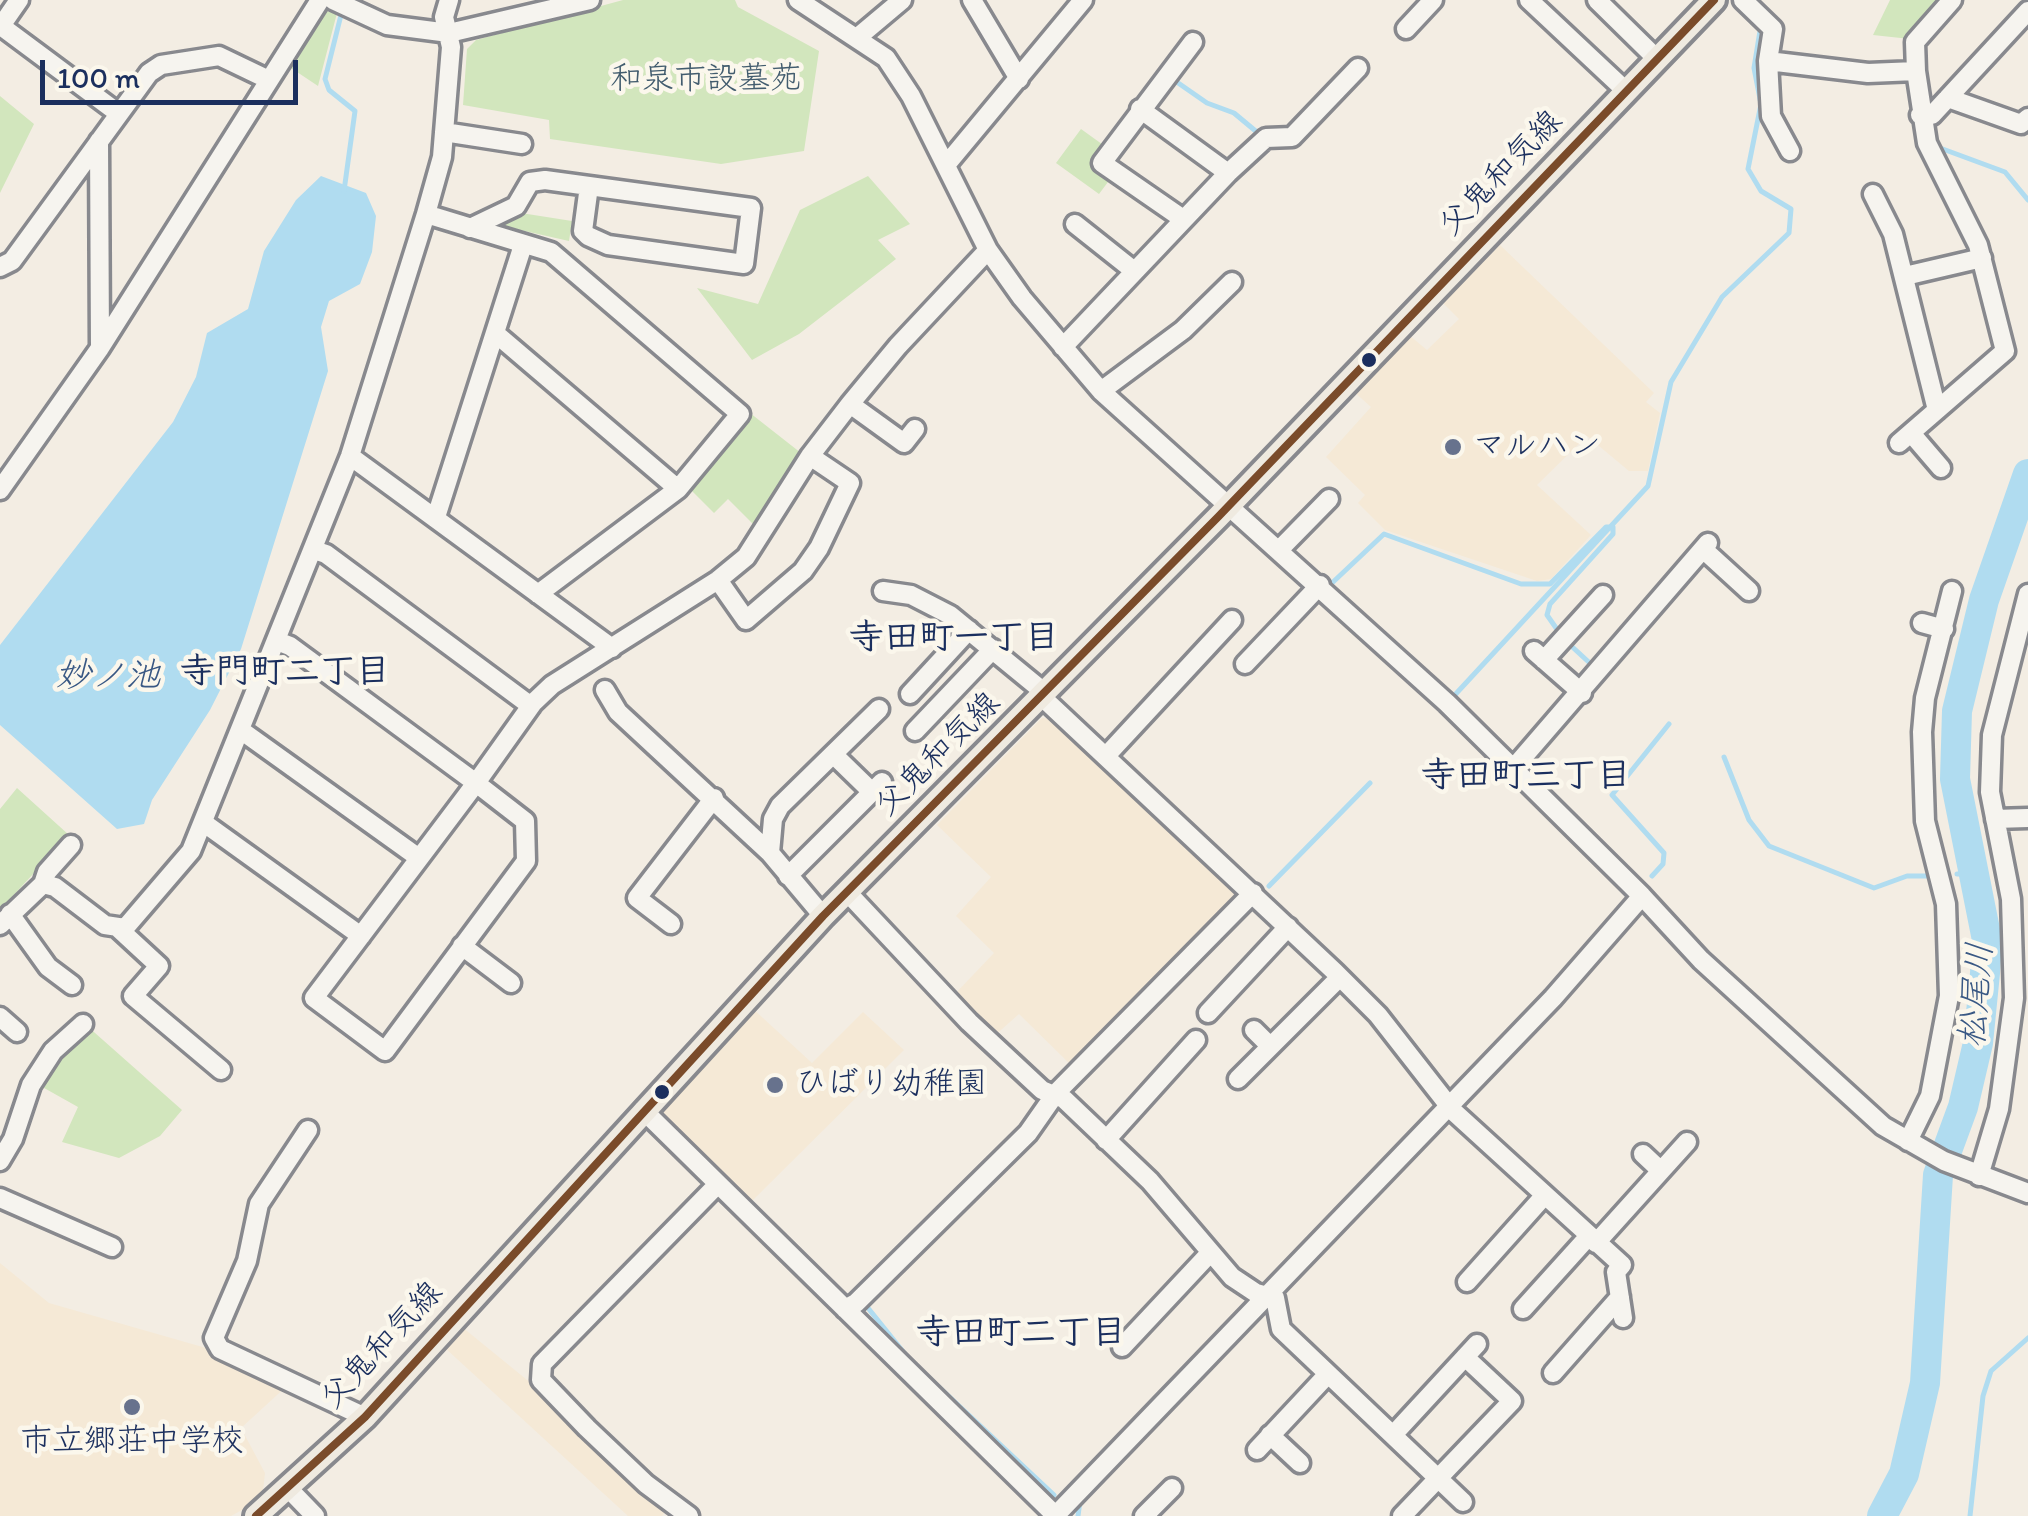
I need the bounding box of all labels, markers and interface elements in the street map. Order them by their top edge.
scale bar [45,40,302,102]
text: 100 m [57,59,140,96]
park label: 和泉市設墓苑 [610,61,802,99]
street label: 父鬼和気線 [1433,103,1571,245]
unlabelled marker [1359,350,1379,370]
place label: マルハン [1473,428,1601,466]
marker: マルハン [1442,436,1464,458]
district label: 寺田町一丁目 [849,618,1059,660]
district label: 寺門町二丁目 [180,652,390,694]
water label: 妙ノ池 [56,656,160,698]
street label: 父鬼和気線 [869,685,1009,825]
district label: 寺田町三丁目 [1421,756,1631,798]
water label: 松尾川 [1953,941,2003,1049]
place label: ひばり幼稚園 [795,1066,987,1104]
marker: ひばり幼稚園 [764,1074,786,1096]
unlabelled marker [652,1082,672,1102]
street label: 父鬼和気線 [314,1274,452,1418]
district label: 寺田町二丁目 [916,1313,1126,1355]
marker: 市立郷荘中学校 [121,1396,143,1418]
place label: 市立郷荘中学校 [20,1423,244,1461]

